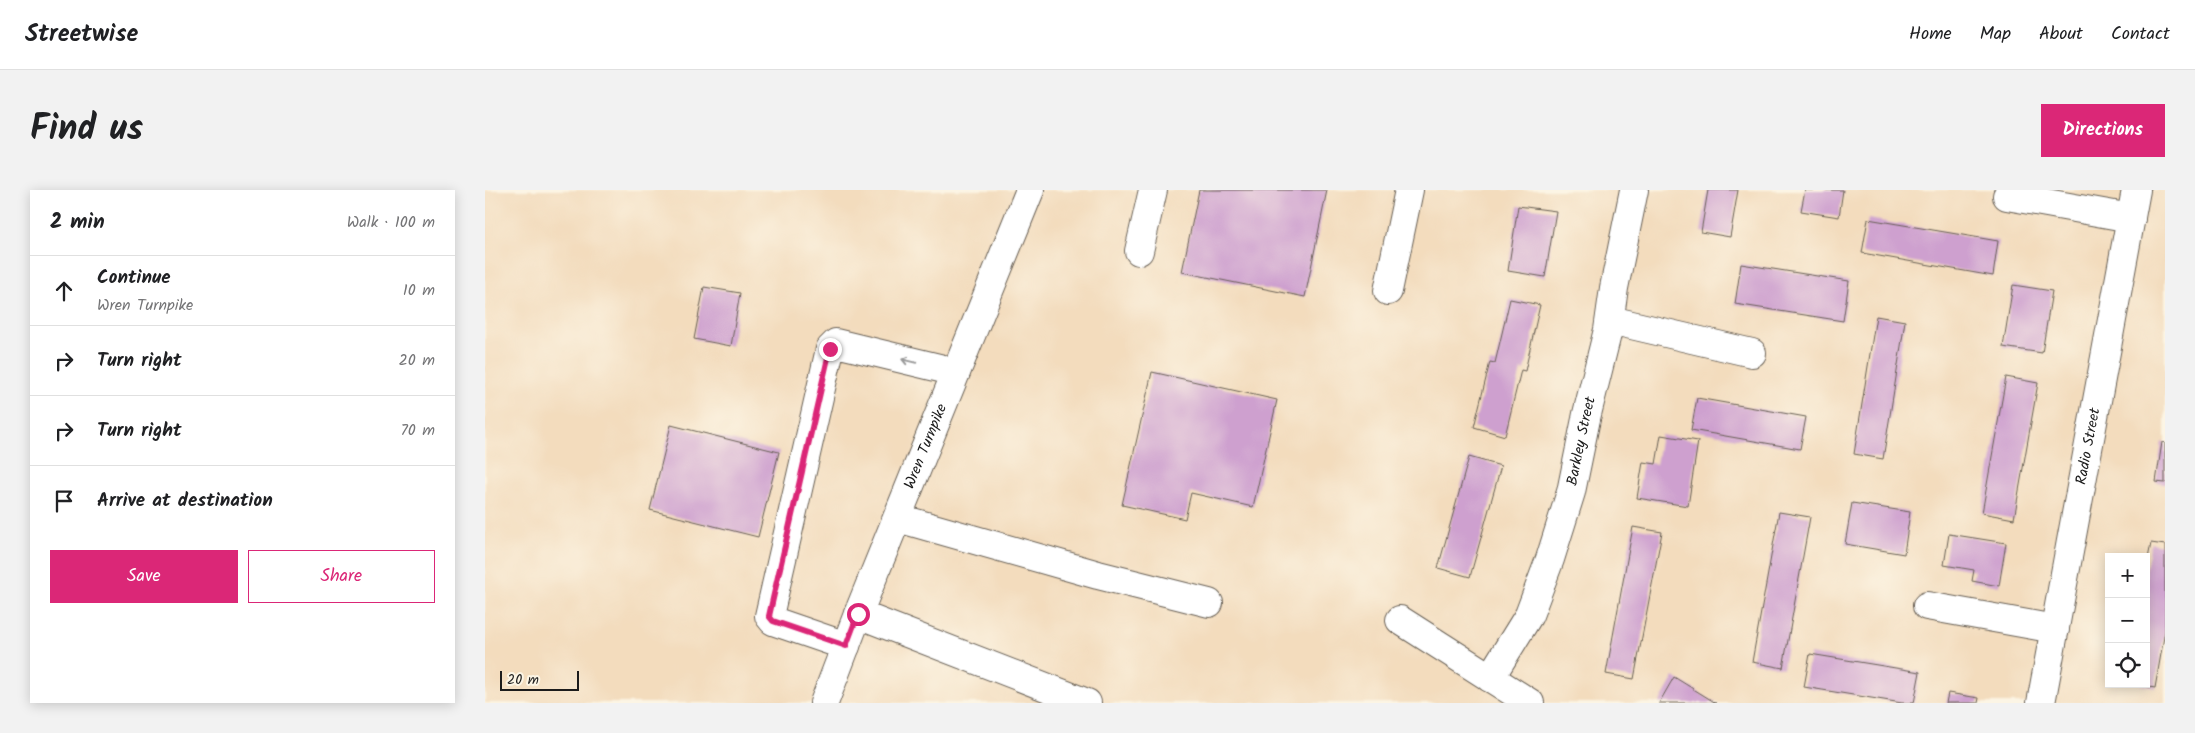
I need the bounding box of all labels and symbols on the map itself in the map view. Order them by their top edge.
route end [819,338,842,361]
one-way arrow [901,356,917,365]
street label: Barkley Street [1561,394,1603,488]
street label: Wren Turnpike [898,400,954,493]
street label: Radio Street [2070,406,2107,487]
route start [847,603,870,626]
scale bar [500,668,579,691]

